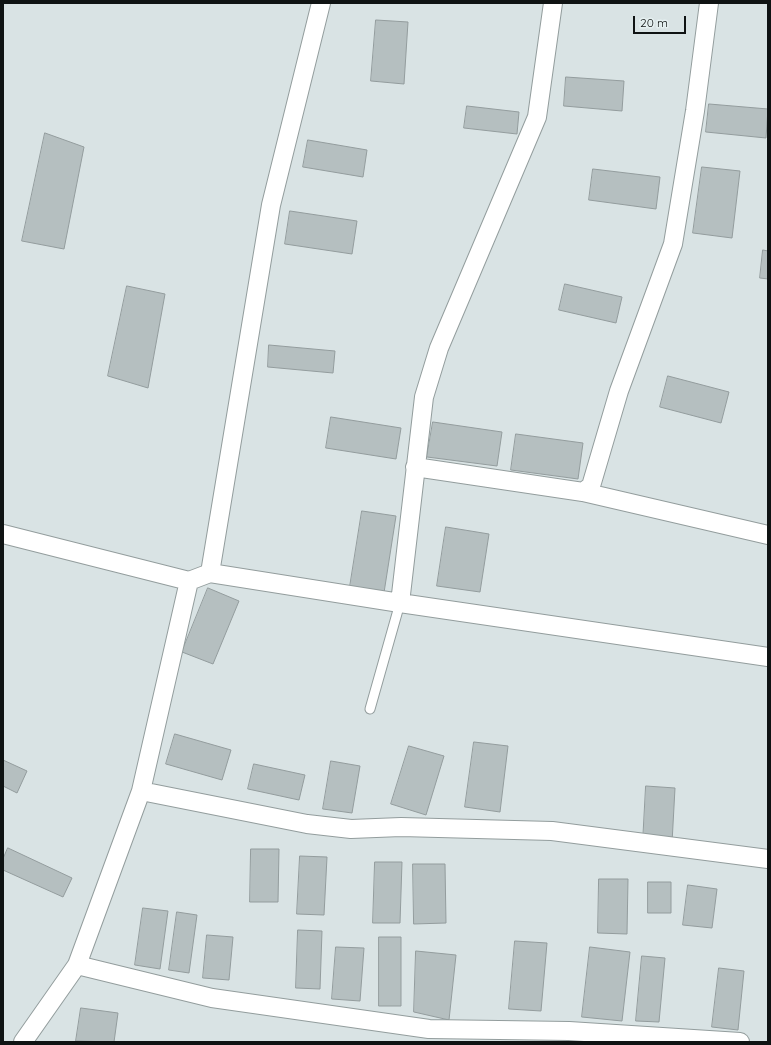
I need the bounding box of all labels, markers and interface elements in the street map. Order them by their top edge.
scale bar [635,8,688,34]
text: 20 m [640,15,668,30]

